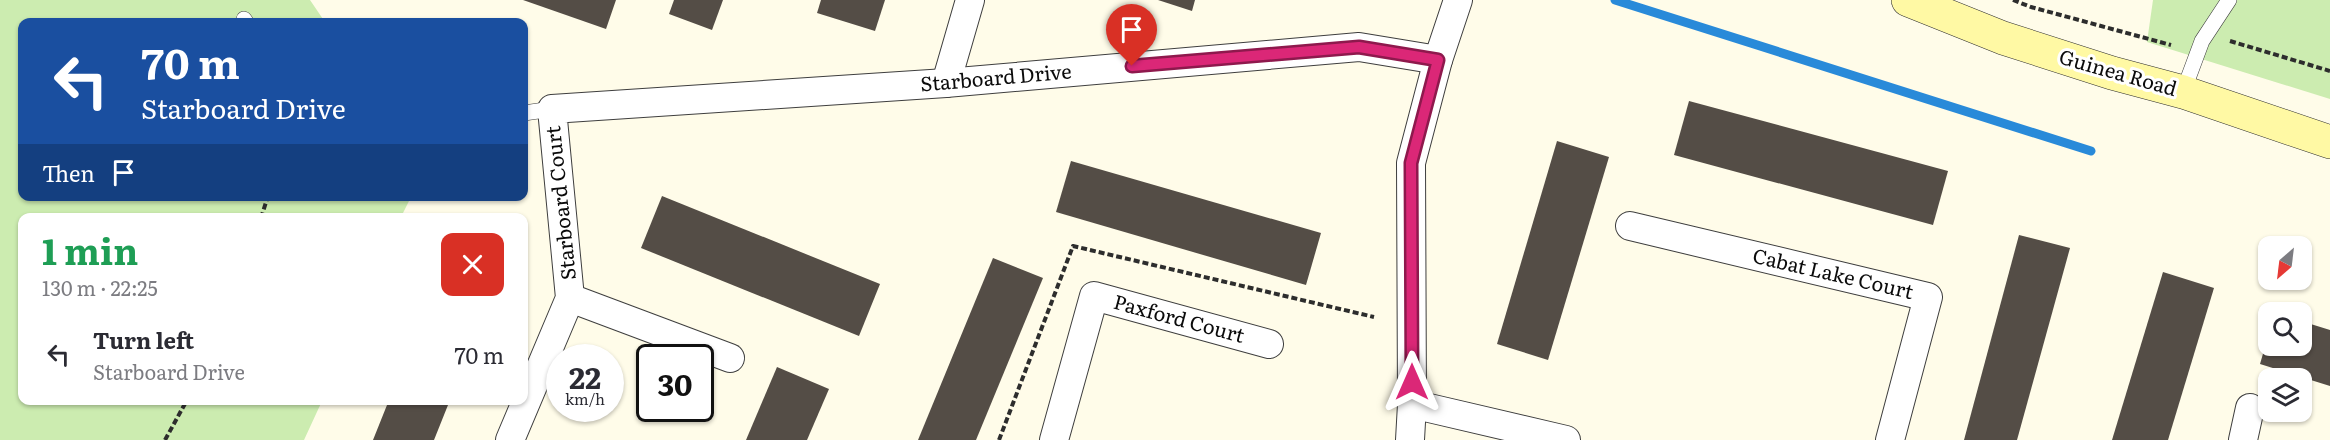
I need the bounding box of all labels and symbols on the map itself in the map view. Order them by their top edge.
pin [1106,4,1157,66]
street label: Guinea Road [2056,40,2181,102]
street label: Starboard Drive [919,54,1073,98]
street label: Starboard Court [536,125,582,282]
north arrow [2258,236,2312,290]
street label: Cabat Lake Court [1750,239,1917,305]
street label: Paxford Court [1111,285,1248,349]
speed limit sign: 30 [636,344,714,422]
position arrow [1380,350,1444,414]

